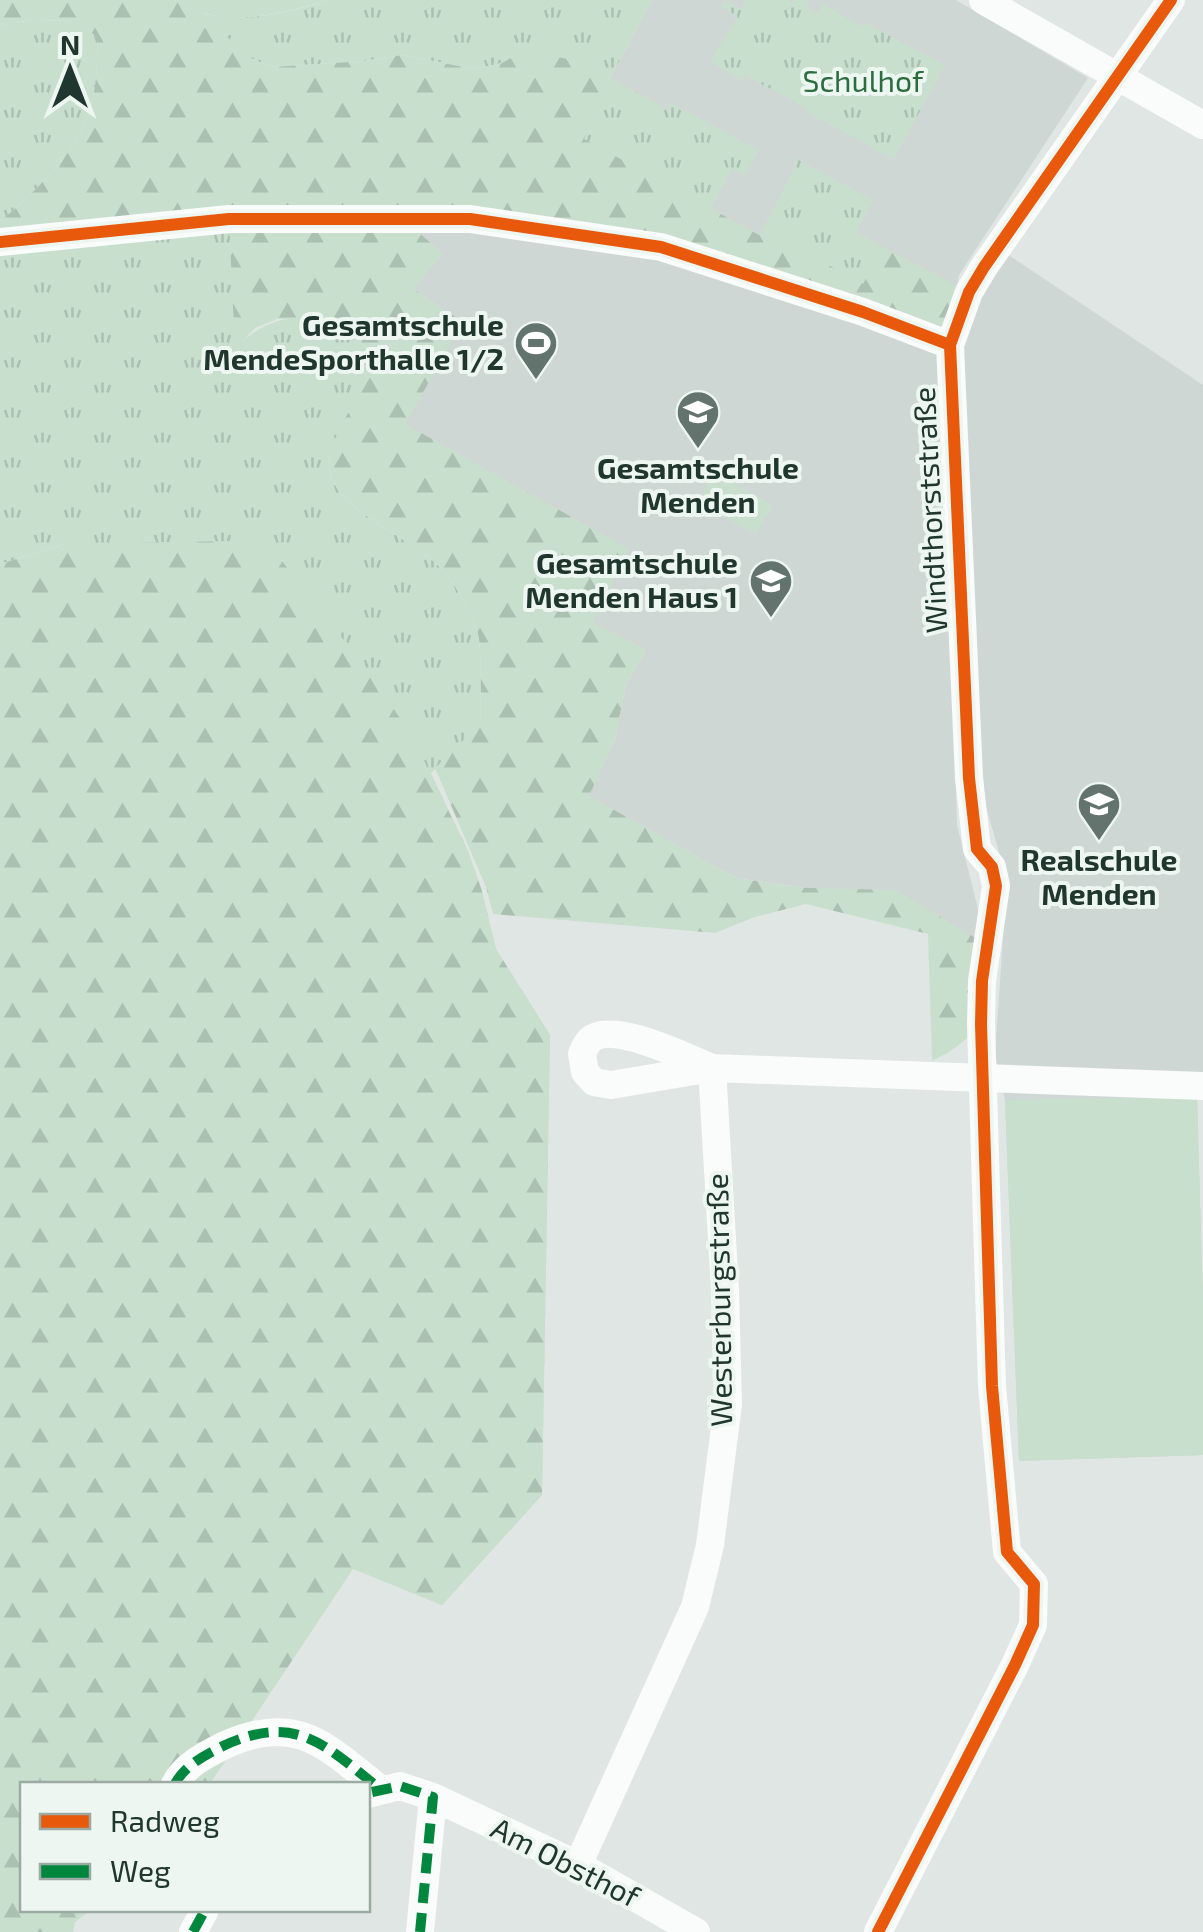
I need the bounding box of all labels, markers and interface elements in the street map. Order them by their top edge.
north arrow [20,20,120,120]
text: N [60,27,80,61]
park label: Schulhof [803,62,924,98]
place label: Gesamtschule MendeSporthalle 1/2 [203,306,504,376]
sports icon: Gesamtschule MendeSporthalle 1/2 [513,320,559,381]
street label: Windthorststraße [905,386,953,634]
school or university icon: Gesamtschule Menden [675,389,721,450]
place label: Gesamtschule Menden [597,449,799,519]
place label: Gesamtschule Menden Haus 1 [525,544,738,614]
school or university icon: Gesamtschule Menden Haus 1 [748,558,794,619]
school or university icon: Realschule Menden [1076,781,1122,842]
place label: Realschule Menden [1021,841,1177,911]
street label: Westerburgstraße [698,1173,738,1427]
legend [20,1782,370,1912]
text: Radweg [110,1802,220,1838]
street label: Am Obsthof [486,1809,646,1914]
text: Weg [110,1852,171,1888]

